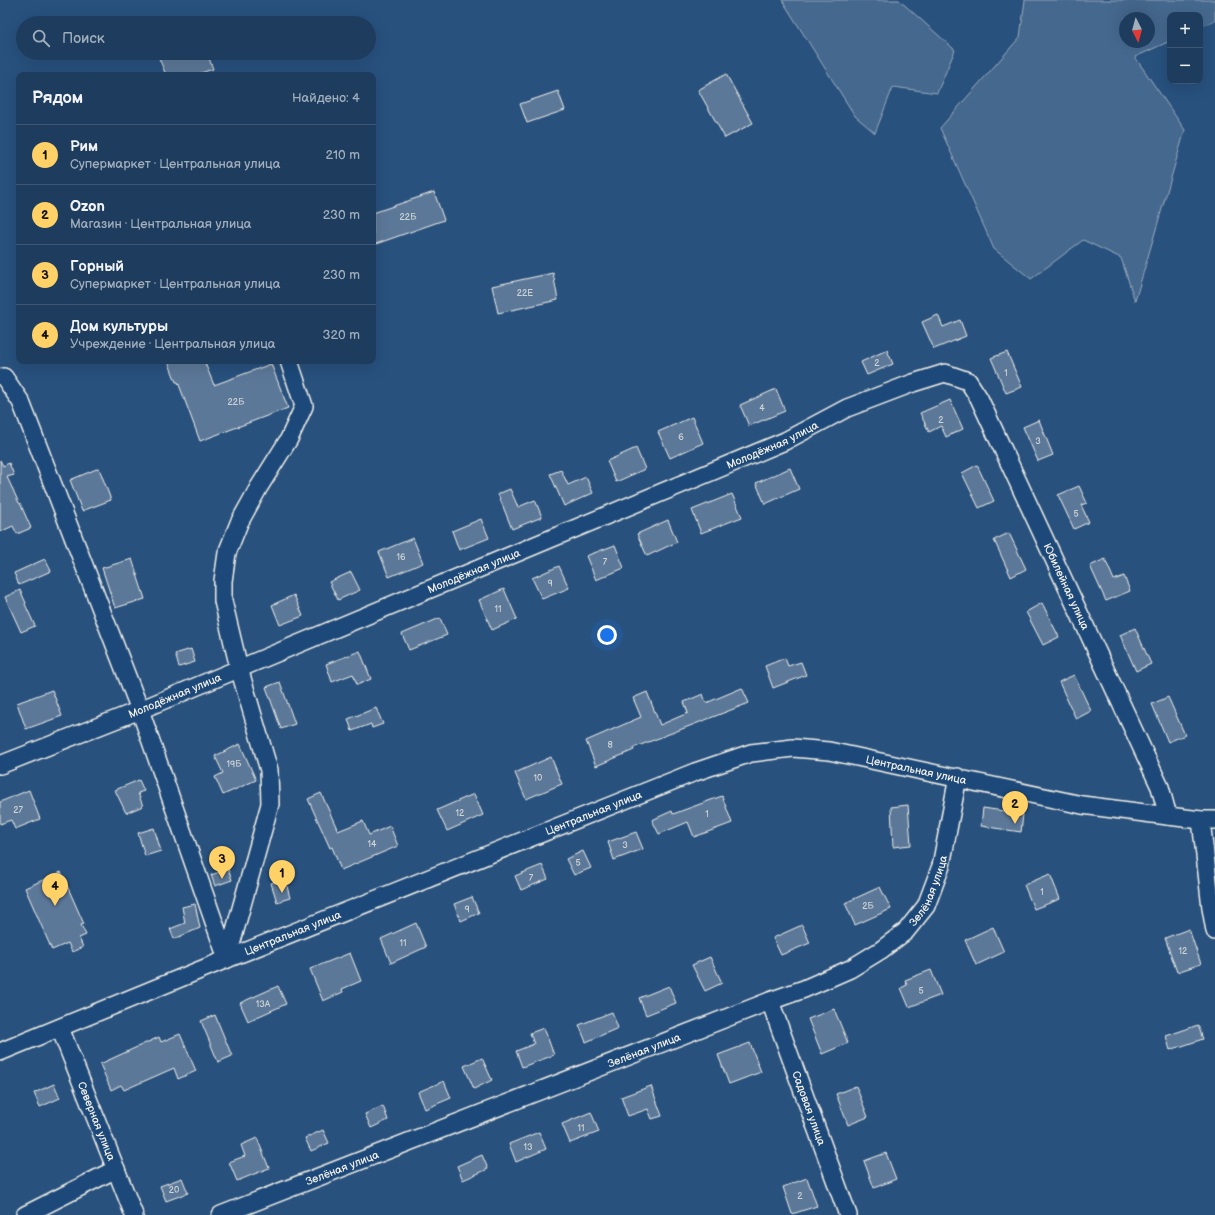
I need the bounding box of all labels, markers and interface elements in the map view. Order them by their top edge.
north arrow [1119,12,1155,48]
map controls [1167,12,1203,84]
button: + [1167,12,1203,48]
search box [16,16,376,60]
icon: search [30,27,52,49]
text: Поиск [62,29,105,48]
button: − [1167,48,1203,84]
text: Рядом [32,88,83,108]
text: Найдено: 4 [292,90,360,106]
text: Рим [70,137,98,156]
text: 1 [42,147,48,163]
text: 210 m [326,147,360,163]
text: Супермаркет · Центральная улица [70,156,280,172]
text: Ozon [70,197,105,216]
text: 2 [41,207,49,223]
text: 230 m [323,207,360,223]
house number: 22Б [400,212,417,223]
text: Магазин · Центральная улица [70,216,252,232]
text: Горный [70,257,124,276]
text: 3 [41,267,49,283]
text: 230 m [323,267,360,283]
text: Супермаркет · Центральная улица [70,276,280,292]
house number: 22Е [517,288,533,299]
text: Дом культуры [70,317,168,336]
text: 4 [41,327,49,343]
text: 320 m [322,327,360,343]
text: Учреждение · Центральная улица [70,336,275,352]
house number: 2 [874,358,880,369]
house number: 1 [1004,368,1008,379]
house number: 22Б [228,397,245,408]
house number: 4 [759,403,765,414]
house number: 2 [938,415,944,426]
street label: Молодёжная улица [724,418,821,471]
house number: 6 [678,432,684,443]
house number: 3 [1035,436,1041,447]
house number: 5 [1073,509,1079,520]
street label: Юбилейная улица [1041,541,1093,632]
street label: Молодёжная улица [425,546,522,596]
house number: 16 [397,552,406,563]
house number: 7 [603,557,608,568]
house number: 9 [547,578,553,589]
house number: 11 [495,604,501,615]
your location [597,625,617,645]
street label: Молодёжная улица [126,670,223,720]
house number: 8 [607,740,613,751]
street label: Центральная улица [865,753,968,787]
house number: 19Б [227,759,242,770]
house number: 10 [534,773,542,784]
street label: Центральная улица [543,787,644,838]
pin: 2 [1002,791,1028,824]
house number: 27 [13,805,23,816]
house number: 12 [456,808,465,819]
house number: 1 [705,809,709,820]
house number: 14 [368,839,377,850]
house number: 3 [622,840,628,851]
pin: 3 [209,846,235,879]
street label: Зелёная улица [906,854,949,929]
house number: 5 [575,858,581,869]
pin: 1 [269,860,295,893]
pin: 4 [42,873,68,906]
house number: 7 [529,873,534,884]
house number: 1 [1040,887,1044,898]
house number: 2Б [862,901,875,912]
house number: 9 [464,904,470,915]
street label: Центральная улица [243,908,343,958]
house number: 11 [400,938,406,949]
house number: 12 [1179,946,1188,957]
house number: 5 [918,986,924,997]
house number: 13А [256,999,271,1010]
street label: Зелёная улица [606,1030,683,1070]
street label: Садовая улица [790,1069,829,1148]
street label: Северная улица [75,1080,118,1163]
house number: 11 [578,1123,584,1134]
house number: 13 [523,1142,533,1153]
street label: Зелёная улица [304,1148,381,1188]
house number: 20 [169,1185,179,1196]
house number: 2 [797,1191,803,1202]

